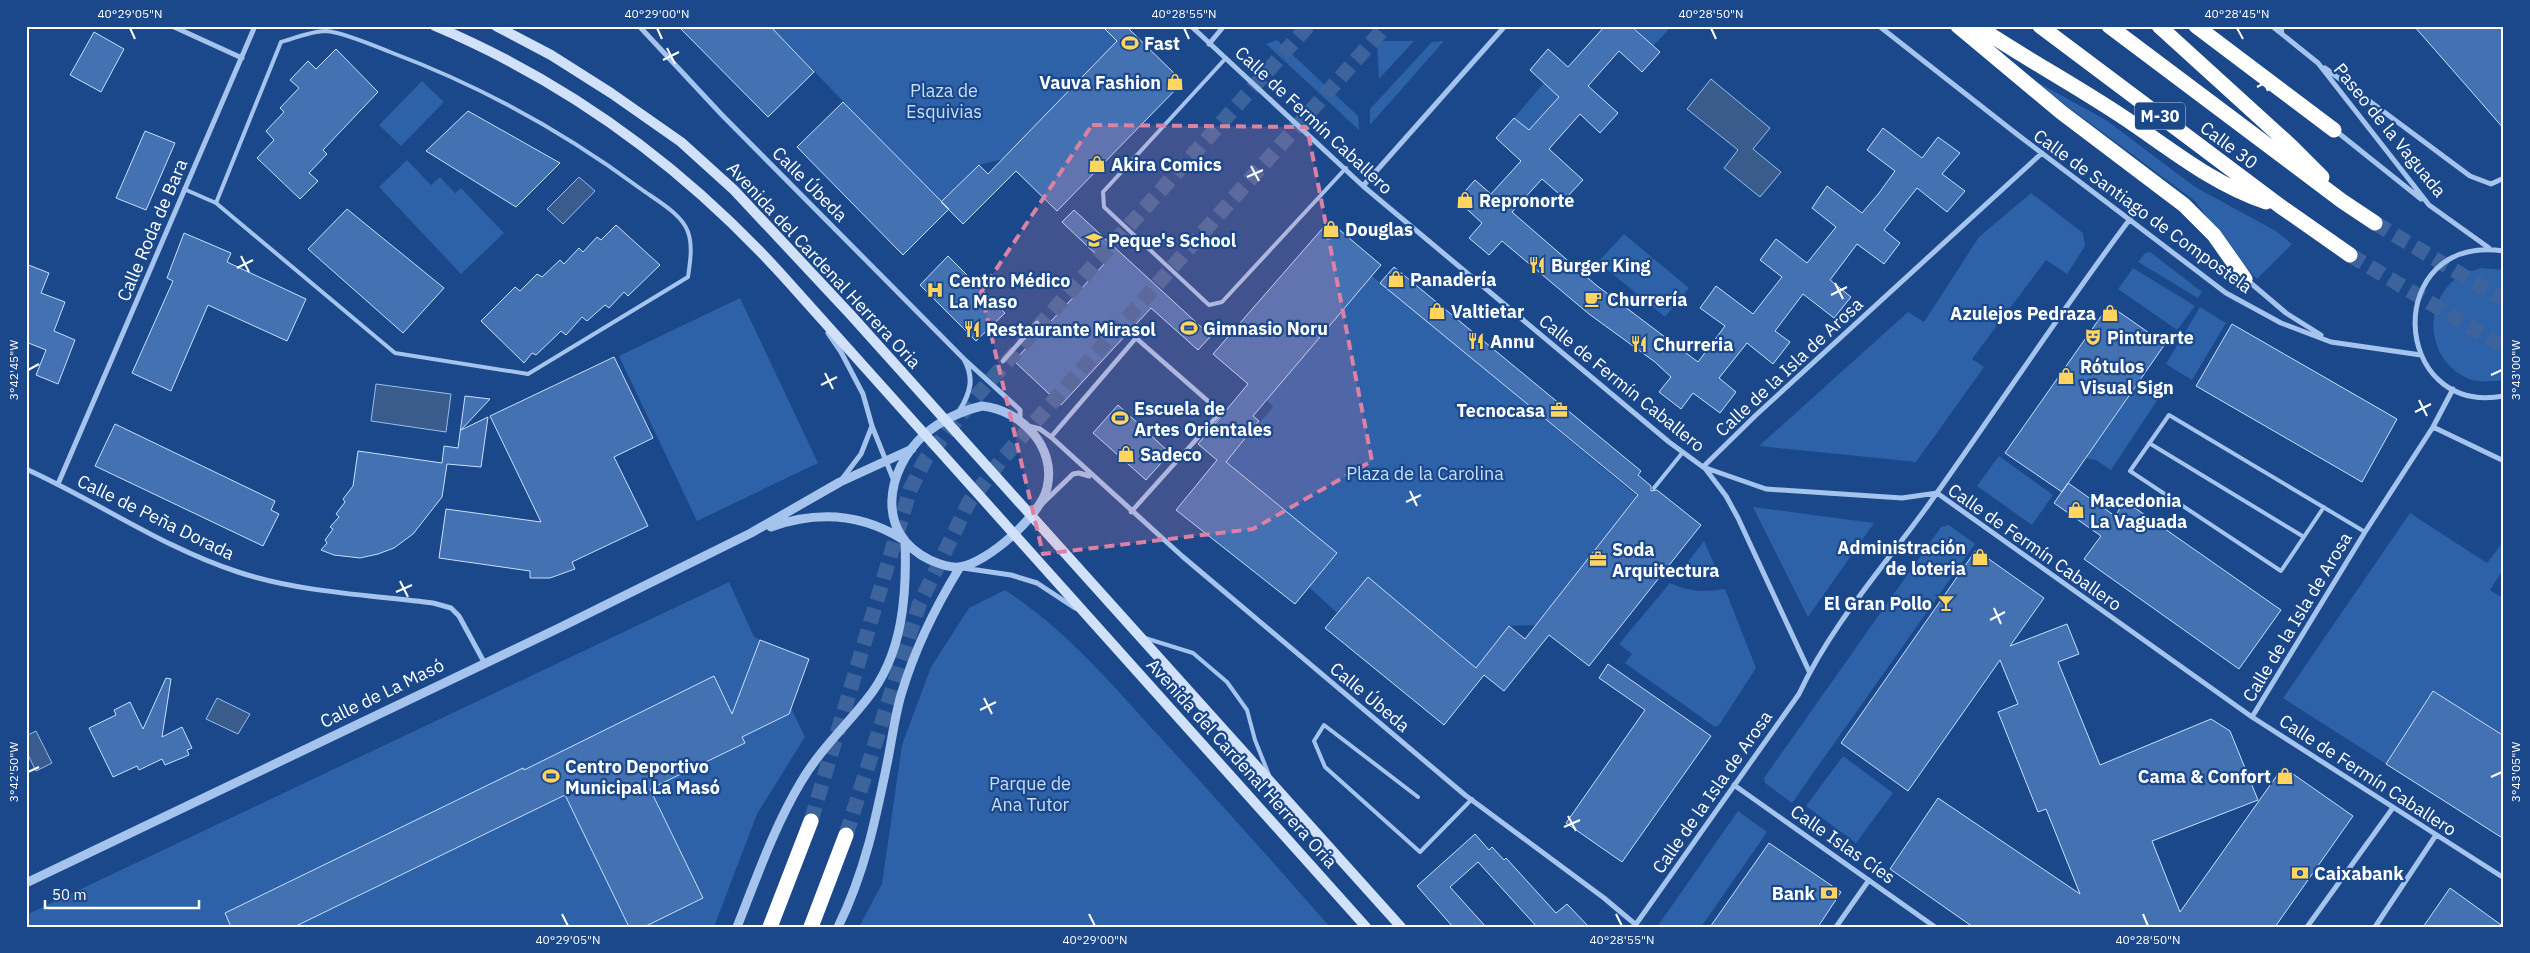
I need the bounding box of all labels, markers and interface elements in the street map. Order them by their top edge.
text: 40°29'05"N [97,6,163,21]
text: 40°29'00"N [624,6,690,21]
text: 40°28'55"N [1151,6,1217,21]
text: 40°28'50"N [1678,6,1744,21]
text: 40°28'45"N [2204,6,2270,21]
place label: Fast [1144,32,1180,55]
sports icon: Fast [1120,33,1140,53]
street label: Calle de Fermín Caballero [1230,41,1398,199]
street label: Paseo de la Vaguada [2329,58,2451,202]
place label: Vauva Fashion [1039,71,1161,94]
shop icon: Vauva Fashion [1165,72,1185,92]
park label: Plaza de Esquivias [906,79,982,123]
road number: M-30 [2135,102,2185,130]
street label: Calle 30 [2196,116,2262,174]
street label: Calle de Santiago de Compostela [2029,124,2257,298]
street label: Calle Úbeda [768,142,853,227]
place label: Akira Comics [1111,153,1222,176]
shop icon: Akira Comics [1087,154,1107,174]
street label: Calle Roda de Bara [112,155,192,305]
street label: Avenida del Cardenal Herrera Oria [722,157,926,373]
place label: Repronorte [1479,189,1574,212]
shop icon: Repronorte [1455,190,1475,210]
place label: Douglas [1345,218,1413,241]
shop icon: Douglas [1321,219,1341,239]
place label: Peque's School [1108,229,1237,252]
school or university icon: Peque's School [1084,230,1104,250]
place label: Burger King [1551,254,1651,277]
restaurant icon: Burger King [1527,255,1547,275]
place label: Panadería [1410,268,1496,291]
place label: Centro Médico La Maso [949,269,1070,313]
shop icon: Panadería [1386,269,1406,289]
hospital icon: Centro Médico La Maso [925,280,945,300]
place label: Churrería [1607,288,1687,311]
cafe icon: Churrería [1583,289,1603,309]
street label: Calle de la Isla de Arosa [1710,292,1868,441]
place label: Valtietar [1451,300,1524,323]
shop icon: Valtietar [1427,301,1447,321]
place label: Azulejos Pedraza [1950,302,2096,325]
shop icon: Azulejos Pedraza [2100,303,2120,323]
street label: Calle de Fermín Caballero [1534,309,1710,457]
place label: Gimnasio Noru [1203,317,1328,340]
place label: Restaurante Mirasol [986,318,1156,341]
sports icon: Gimnasio Noru [1179,318,1199,338]
restaurant icon: Restaurante Mirasol [962,319,982,339]
place label: Pinturarte [2107,326,2194,349]
theatre icon: Pinturarte [2083,327,2103,347]
place label: Annu [1490,330,1535,353]
restaurant icon: Annu [1466,331,1486,351]
place label: Churreria [1653,333,1733,356]
restaurant icon: Churreria [1629,334,1649,354]
text: 3°42'45"W [6,339,21,400]
text: 3°43'00"W [2508,339,2523,400]
place label: Rótulos Visual Sign [2080,355,2174,399]
shop icon: Rótulos Visual Sign [2056,366,2076,386]
place label: Escuela de Artes Orientales [1134,397,1272,441]
place label: Tecnocasa [1456,399,1545,422]
office icon: Tecnocasa [1549,400,1569,420]
sports icon: Escuela de Artes Orientales [1110,408,1130,428]
place label: Sadeco [1140,443,1202,466]
shop icon: Sadeco [1116,444,1136,464]
park label: Plaza de la Carolina [1346,462,1504,485]
street label: Calle de Peña Dorada [74,469,239,565]
street label: Calle de Fermín Caballero [1944,478,2126,616]
place label: Macedonia La Vaguada [2090,489,2187,533]
shop icon: Macedonia La Vaguada [2066,500,2086,520]
street label: Calle de la Isla de Arosa [2237,528,2357,706]
place label: Administración de loteria [1837,536,1966,580]
place label: Soda Arquitectura [1612,538,1719,582]
shop icon: Administración de loteria [1970,547,1990,567]
office icon: Soda Arquitectura [1588,549,1608,569]
place label: El Gran Pollo [1824,592,1932,615]
bar icon: El Gran Pollo [1936,593,1956,613]
street label: Calle de La Masó [316,653,448,733]
street label: Avenida del Cardenal Herrera Oria [1142,653,1343,873]
street label: Calle Úbeda [1325,657,1415,737]
street label: Calle de la Isla de Arosa [1647,706,1777,878]
street label: Calle de Fermín Caballero [2275,709,2461,841]
text: 3°42'50"W [6,741,21,802]
text: 3°43'05"W [2508,741,2523,802]
place label: Centro Deportivo Municipal La Masó [565,755,720,799]
place label: Cama & Confort [2138,765,2271,788]
sports icon: Centro Deportivo Municipal La Masó [541,766,561,786]
shop icon: Cama & Confort [2275,766,2295,786]
park label: Parque de Ana Tutor [989,772,1071,816]
street label: Calle Islas Cíes [1786,799,1900,889]
place label: Caixabank [2314,862,2404,885]
bank icon: Caixabank [2290,863,2310,883]
scale bar [45,878,199,910]
place label: Bank [1772,882,1816,905]
bank icon: Bank [1819,883,1839,903]
text: 50 m [52,885,87,904]
text: 40°29'05"N [535,932,601,947]
text: 40°29'00"N [1062,932,1128,947]
text: 40°28'55"N [1589,932,1655,947]
text: 40°28'50"N [2115,932,2181,947]

